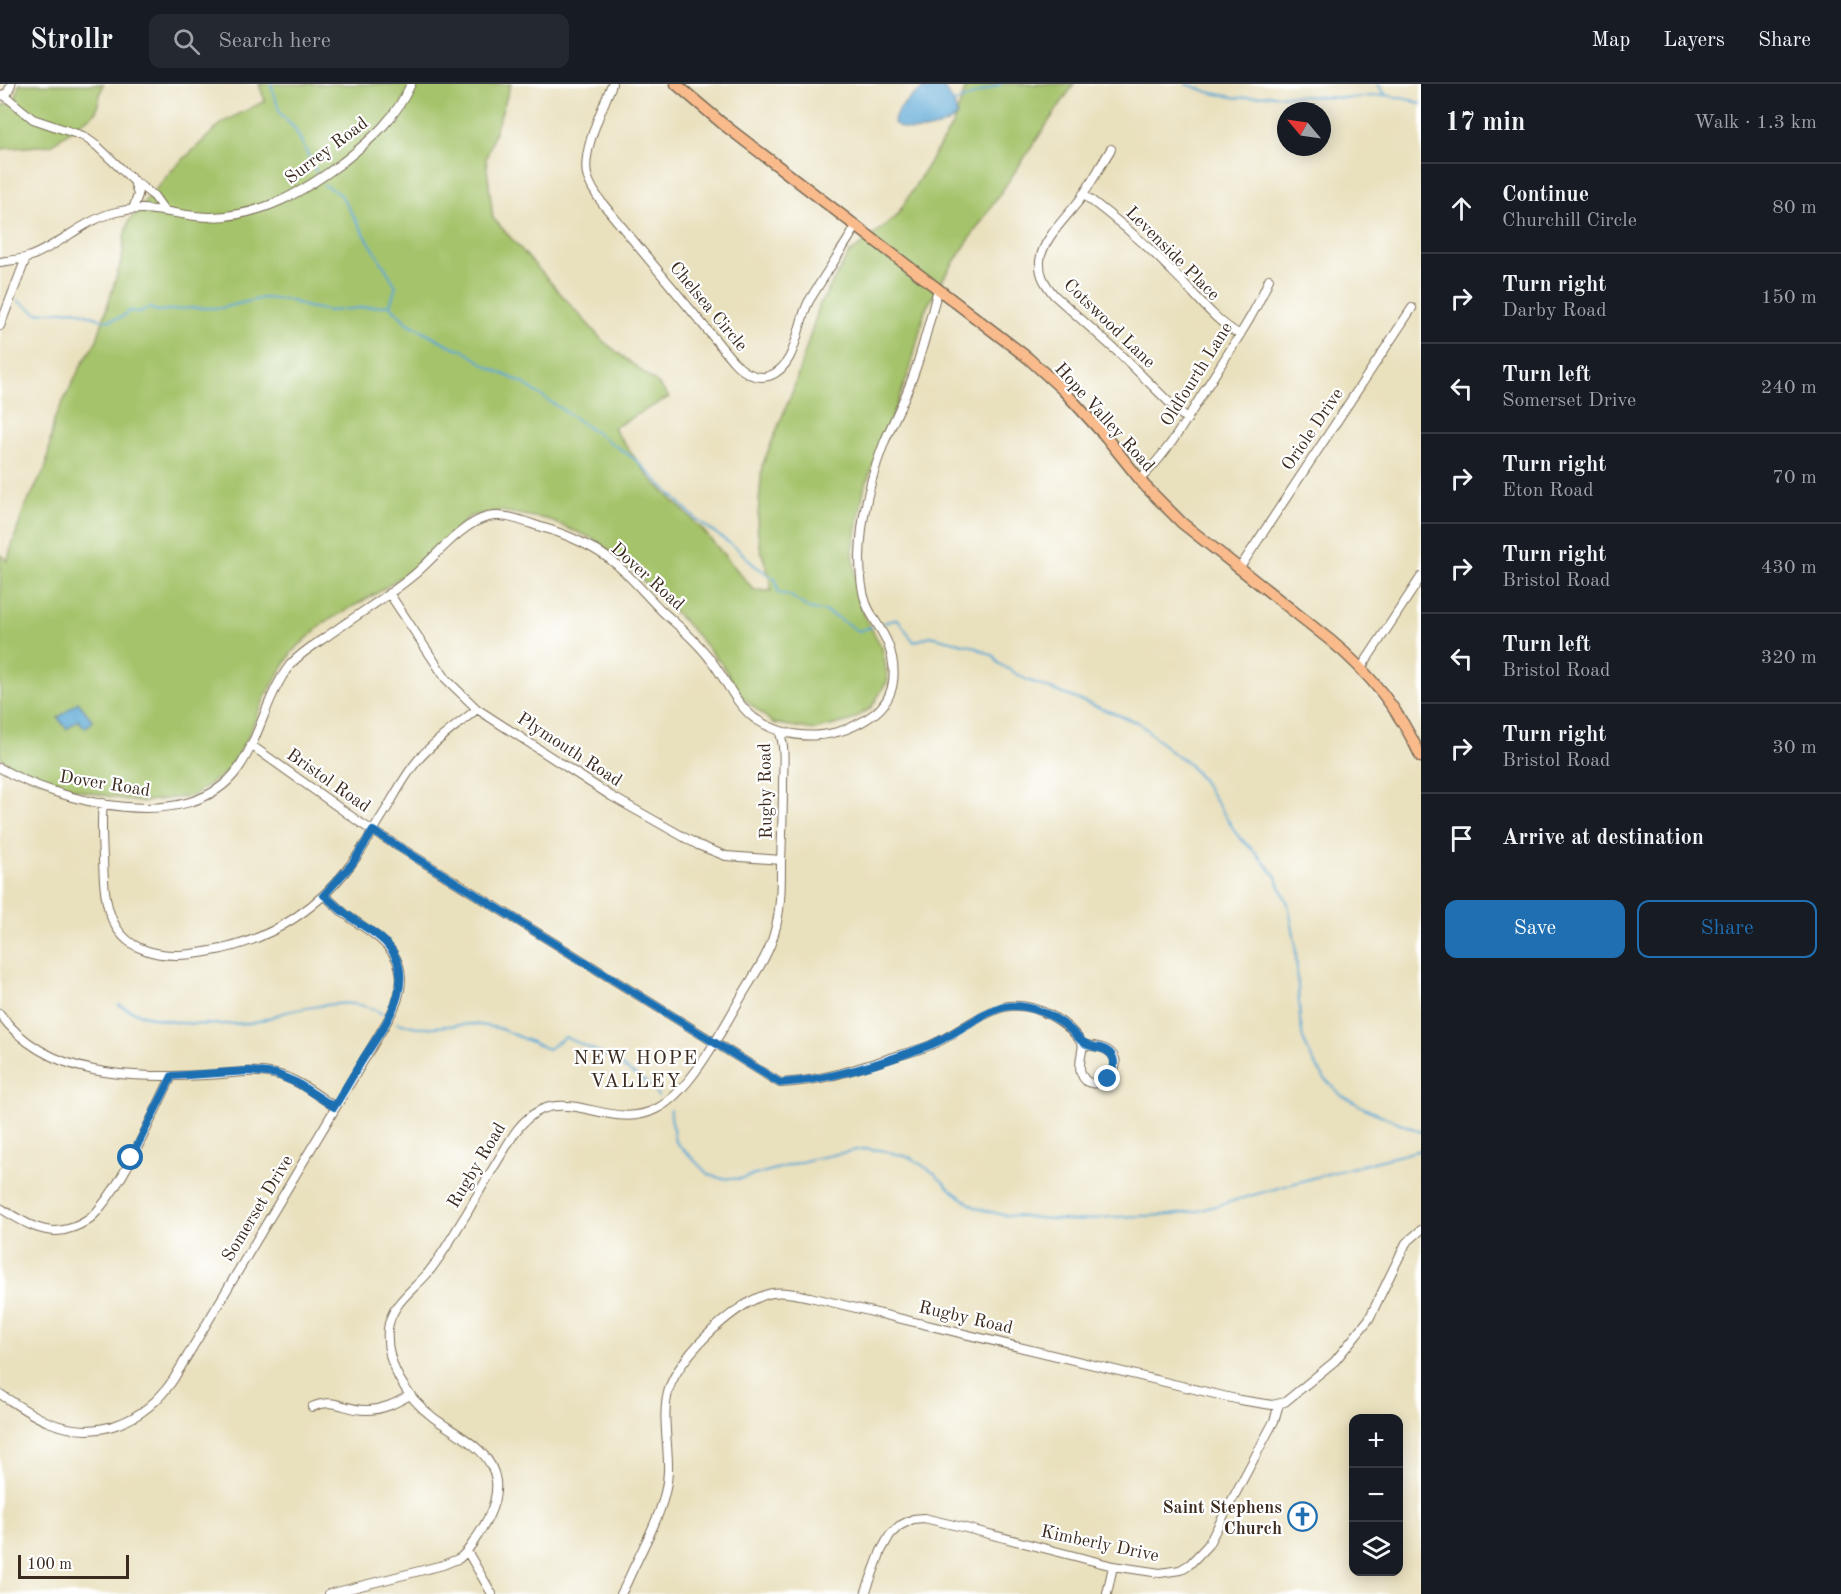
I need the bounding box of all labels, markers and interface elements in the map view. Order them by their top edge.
search box [149,14,569,68]
icon: search [170,25,203,58]
text: Strollr [30,27,113,55]
text: Search here [218,30,331,52]
text: Map [1591,30,1630,51]
text: Layers [1663,30,1725,51]
text: Share [1758,30,1811,51]
north arrow [1277,102,1331,156]
text: 17 min [1445,110,1525,136]
text: Walk · 1.3 km [1694,113,1817,133]
street label: Surrey Road [282,114,371,188]
text: Continue [1502,184,1589,206]
icon: ahead [1445,192,1478,225]
text: 80 m [1772,198,1817,218]
street label: Levenside Place [1122,203,1223,304]
text: Churchill Circle [1502,211,1637,231]
street label: Chelsea Circle [666,259,751,355]
text: Turn right [1502,274,1606,296]
street label: Cotswood Lane [1060,276,1159,372]
icon: right [1445,282,1478,315]
text: 150 m [1761,288,1817,308]
text: Darby Road [1502,301,1607,321]
street label: Oldfourth Lane [1158,319,1236,430]
street label: Hope Valley Road [1051,360,1158,476]
text: Turn left [1502,364,1591,386]
icon: left [1445,372,1478,405]
text: 240 m [1761,378,1817,398]
street label: Oriole Drive [1279,385,1347,474]
text: Somerset Drive [1502,391,1636,411]
text: Turn right [1502,454,1606,476]
icon: right [1445,462,1478,495]
text: 70 m [1772,468,1817,488]
text: Eton Road [1502,481,1594,501]
street label: Dover Road [607,539,687,614]
text: Turn right [1502,544,1606,566]
icon: right [1445,552,1478,585]
text: 430 m [1761,558,1817,578]
text: Bristol Road [1502,571,1611,591]
text: Turn left [1502,634,1591,656]
icon: left [1445,642,1478,675]
text: 320 m [1761,648,1817,668]
text: Bristol Road [1502,661,1611,681]
street label: Plymouth Road [514,709,625,790]
text: Turn right [1502,724,1606,746]
icon: right [1445,732,1478,765]
text: 30 m [1772,738,1817,758]
street label: Rugby Road [756,743,776,839]
street label: Bristol Road [283,745,374,816]
text: Bristol Road [1502,751,1611,771]
street label: Dover Road [58,768,152,800]
icon: arrive [1445,822,1478,855]
text: Arrive at destination [1502,827,1704,849]
button: Save [1445,900,1625,958]
button: Share [1637,900,1817,958]
district label: NEW HOPE VALLEY [573,1049,699,1092]
route end [1094,1065,1120,1091]
street label: Rugby Road [444,1120,509,1211]
route start [117,1144,143,1170]
street label: Somerset Drive [219,1152,297,1265]
street label: Rugby Road [917,1298,1015,1338]
map controls [1349,1414,1403,1576]
button: + [1349,1414,1403,1468]
button: − [1349,1468,1403,1522]
place label: Saint Stephens Church [1162,1499,1282,1538]
church icon: Saint Stephens Church [1287,1501,1319,1533]
button: layers [1349,1522,1403,1576]
street label: Kimberly Drive [1039,1523,1161,1565]
scale bar [18,1552,129,1580]
text: 100 m [27,1557,72,1573]

